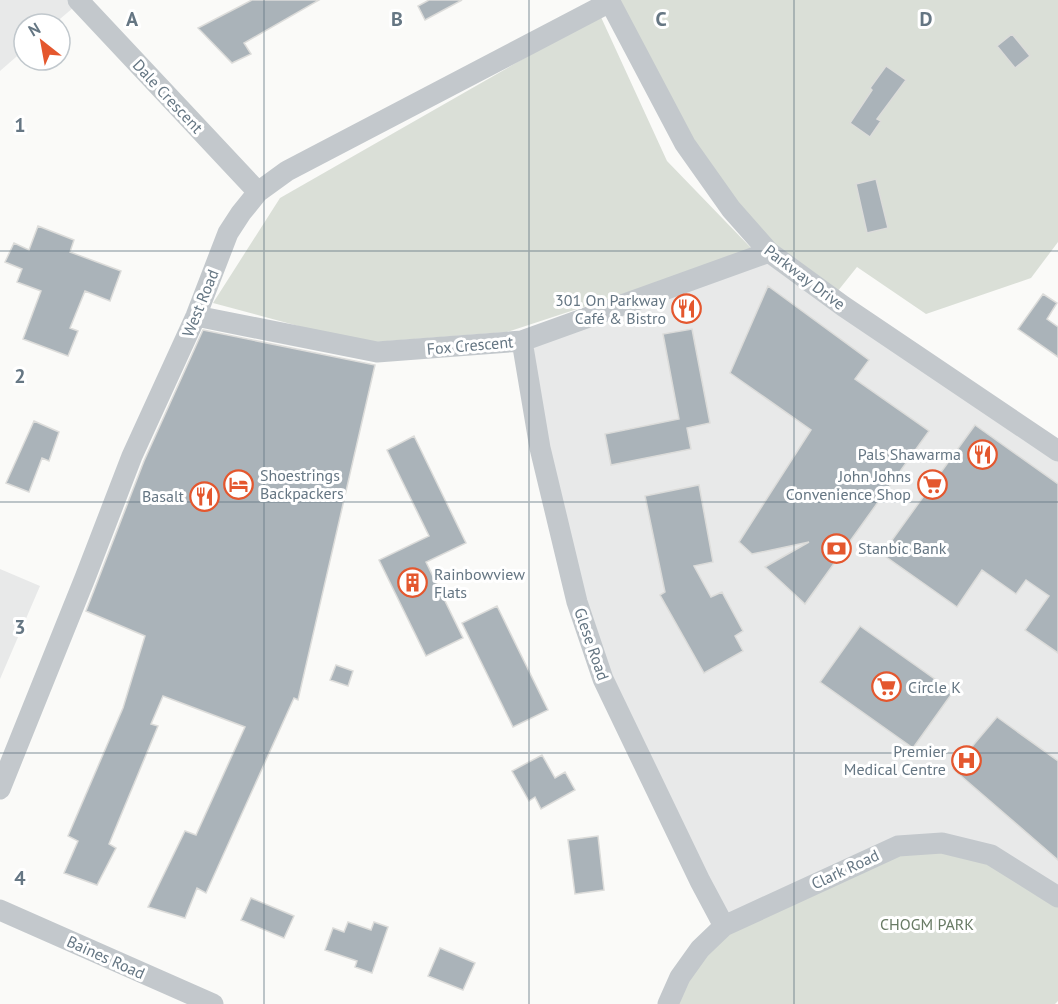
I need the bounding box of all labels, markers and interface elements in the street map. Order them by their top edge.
text: A [126,6,139,32]
text: B [391,6,403,32]
text: C [655,6,667,32]
text: D [920,6,933,32]
north arrow [12,12,72,72]
text: N [25,18,44,40]
street label: Dale Crescent [129,55,208,138]
text: 1 [14,112,26,138]
street label: Parkway Drive [761,240,849,314]
street label: West Road [177,266,223,340]
place label: 301 On Parkway Café & Bistro [555,290,667,328]
restaurant icon: 301 On Parkway Café & Bistro [671,293,703,325]
street label: Fox Crescent [426,331,515,359]
text: 2 [14,363,26,389]
restaurant icon: Pals Shawarma [966,438,998,470]
place label: Pals Shawarma [858,444,961,464]
place label: Shoestrings Backpackers [260,465,344,503]
place label: John Johns Convenience Shop [786,466,911,504]
hotel icon: Shoestrings Backpackers [223,468,255,500]
supermarket icon: John Johns Convenience Shop [916,469,948,501]
restaurant icon: Basalt [189,480,221,512]
place label: Basalt [142,486,185,506]
bank icon: Stanbic Bank [821,532,853,564]
place label: Stanbic Bank [858,538,947,558]
place label: Rainbowview Flats [434,564,525,602]
building icon: Rainbowview Flats [397,567,429,599]
street label: Glese Road [570,605,614,683]
text: 3 [14,614,26,640]
supermarket icon: Circle K [871,671,903,703]
place label: Circle K [908,677,961,697]
place label: Premier Medical Centre [844,741,947,779]
hospital icon: Premier Medical Centre [951,744,983,776]
street label: Clark Road [808,845,882,893]
text: 4 [14,865,26,891]
park label: CHOGM PARK [880,914,974,934]
street label: Baines Road [64,931,148,983]

